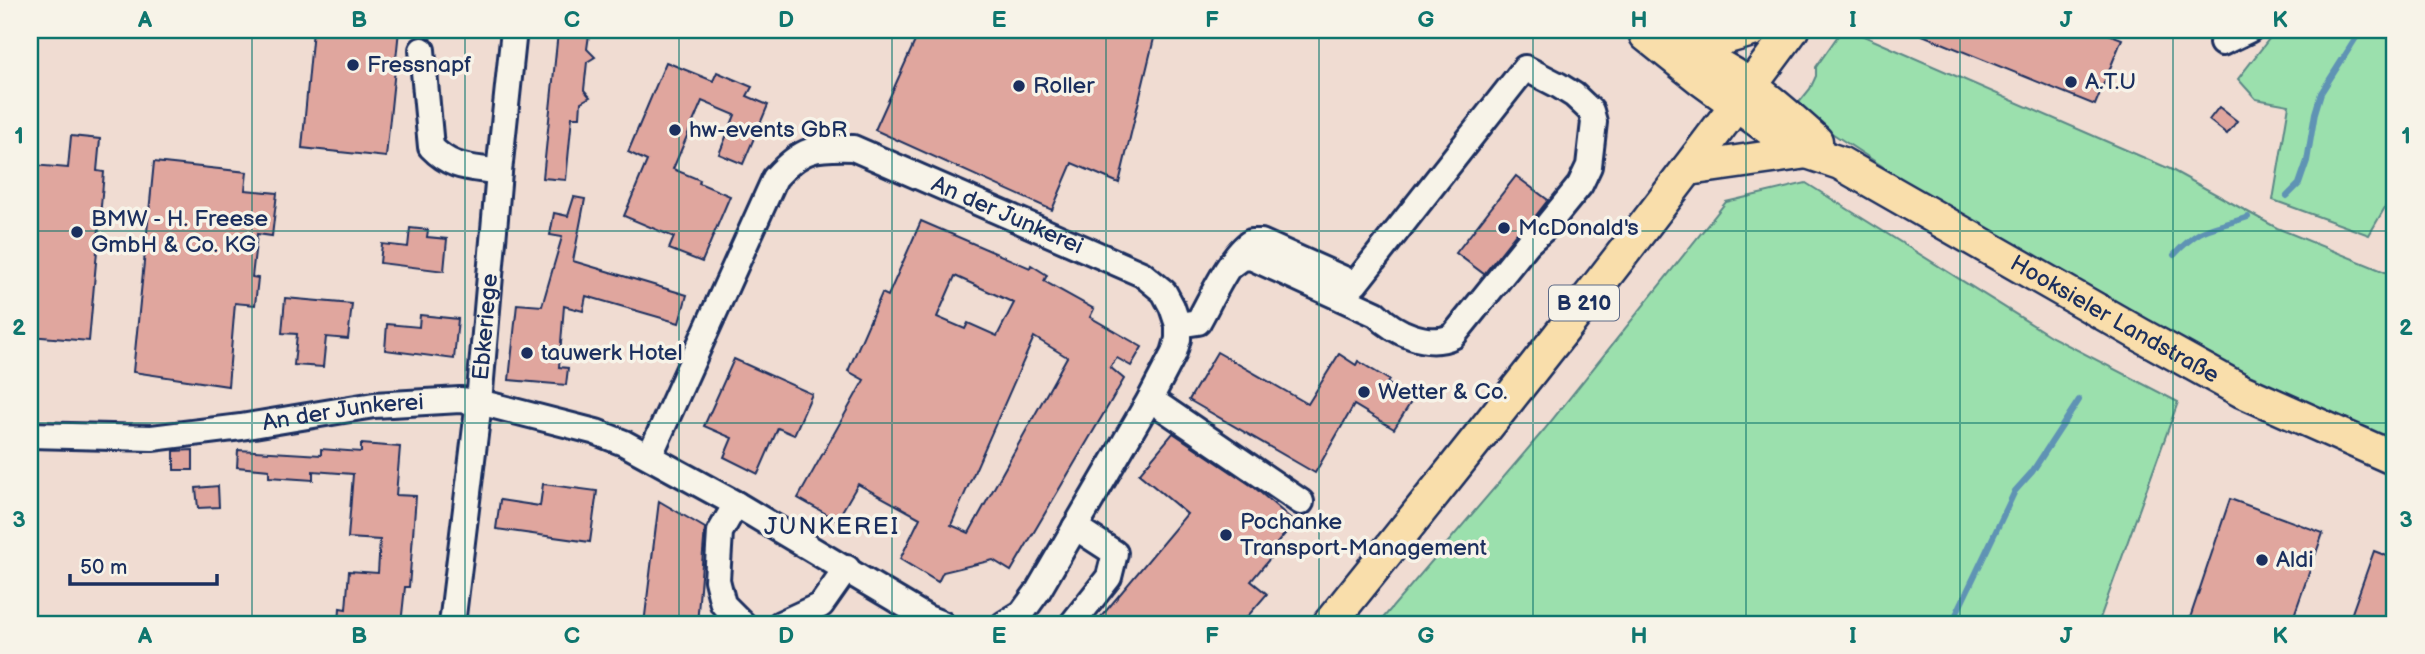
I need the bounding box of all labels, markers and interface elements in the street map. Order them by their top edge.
text: A [137,6,153,34]
text: B [351,6,367,34]
text: C [564,6,580,34]
text: D [778,6,794,34]
text: E [992,6,1007,34]
text: F [1205,6,1219,34]
text: G [1418,6,1435,34]
text: H [1630,6,1648,34]
text: I [1849,6,1857,34]
text: J [2060,6,2073,34]
text: K [2272,6,2288,34]
place label: Fressnapf [367,51,471,79]
marker: Fressnapf [345,57,361,73]
place label: A.T.U [2085,68,2136,96]
place label: Roller [1033,72,1095,100]
marker: A.T.U [2063,74,2079,90]
marker: Roller [1011,78,1027,94]
place label: hw-events GbR [689,116,847,144]
text: 1 [14,122,24,150]
marker: hw-events GbR [667,122,683,138]
text: 1 [2401,122,2411,150]
street label: An der Junkerei [927,170,1087,261]
place label: BMW - H. Freese GmbH & Co. KG [91,205,268,259]
place label: McDonald's [1518,214,1639,242]
marker: McDonald's [1496,220,1512,236]
marker: BMW - H. Freese GmbH & Co. KG [69,224,85,240]
street label: Hooksieler Landstraße [2005,249,2224,389]
street label: Ebkeriege [467,272,504,381]
road number: B 210 [1549,286,1619,320]
text: 2 [12,314,26,342]
text: 2 [2399,314,2413,342]
place label: tauwerk Hotel [541,339,683,367]
marker: tauwerk Hotel [519,345,535,361]
place label: Wetter & Co. [1378,378,1507,406]
marker: Wetter & Co. [1356,384,1372,400]
street label: An der Junkerei [260,388,424,437]
text: 3 [12,506,26,534]
text: 3 [2399,506,2413,534]
place label: Pochanke Transport-Management [1240,508,1487,562]
district label: JUNKEREI [764,512,900,541]
marker: Pochanke Transport-Management [1218,527,1234,543]
scale bar [70,542,217,586]
place label: Aldi [2276,546,2314,574]
marker: Aldi [2254,552,2270,568]
text: 50 m [80,555,127,580]
text: A [137,622,153,650]
text: B [351,622,367,650]
text: C [564,622,580,650]
text: D [778,622,794,650]
text: E [992,622,1007,650]
text: F [1205,622,1219,650]
text: G [1418,622,1435,650]
text: H [1630,622,1648,650]
text: I [1849,622,1857,650]
text: J [2060,622,2073,650]
text: K [2272,622,2288,650]

